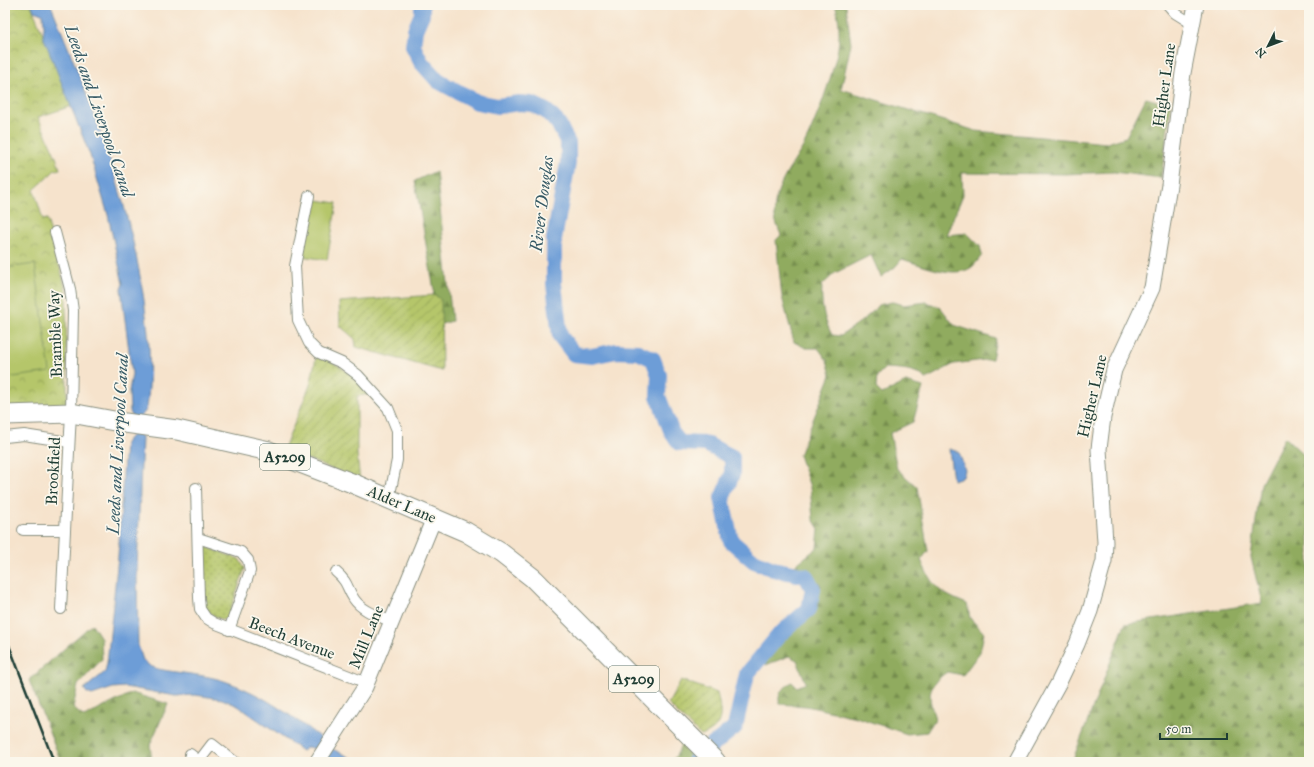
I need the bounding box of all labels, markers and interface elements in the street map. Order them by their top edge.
water label: Leeds and Liverpool Canal [59,21,139,201]
north arrow [1248,26,1288,66]
street label: Higher Lane [1149,41,1180,128]
text: N [1253,44,1269,60]
water label: River Douglas [526,154,558,254]
street label: Bramble Way [44,290,66,378]
water label: Leeds and Liverpool Canal [103,352,133,536]
street label: Higher Lane [1073,352,1112,440]
street label: Brookfield [42,436,64,506]
road number: A5209 [260,444,310,470]
street label: Alder Lane [364,481,440,527]
street label: Mill Lane [345,602,387,672]
street label: Beech Avenue [246,613,338,663]
road number: A5209 [609,666,659,692]
scale bar [1160,715,1227,741]
text: 50 m [1166,722,1191,736]

